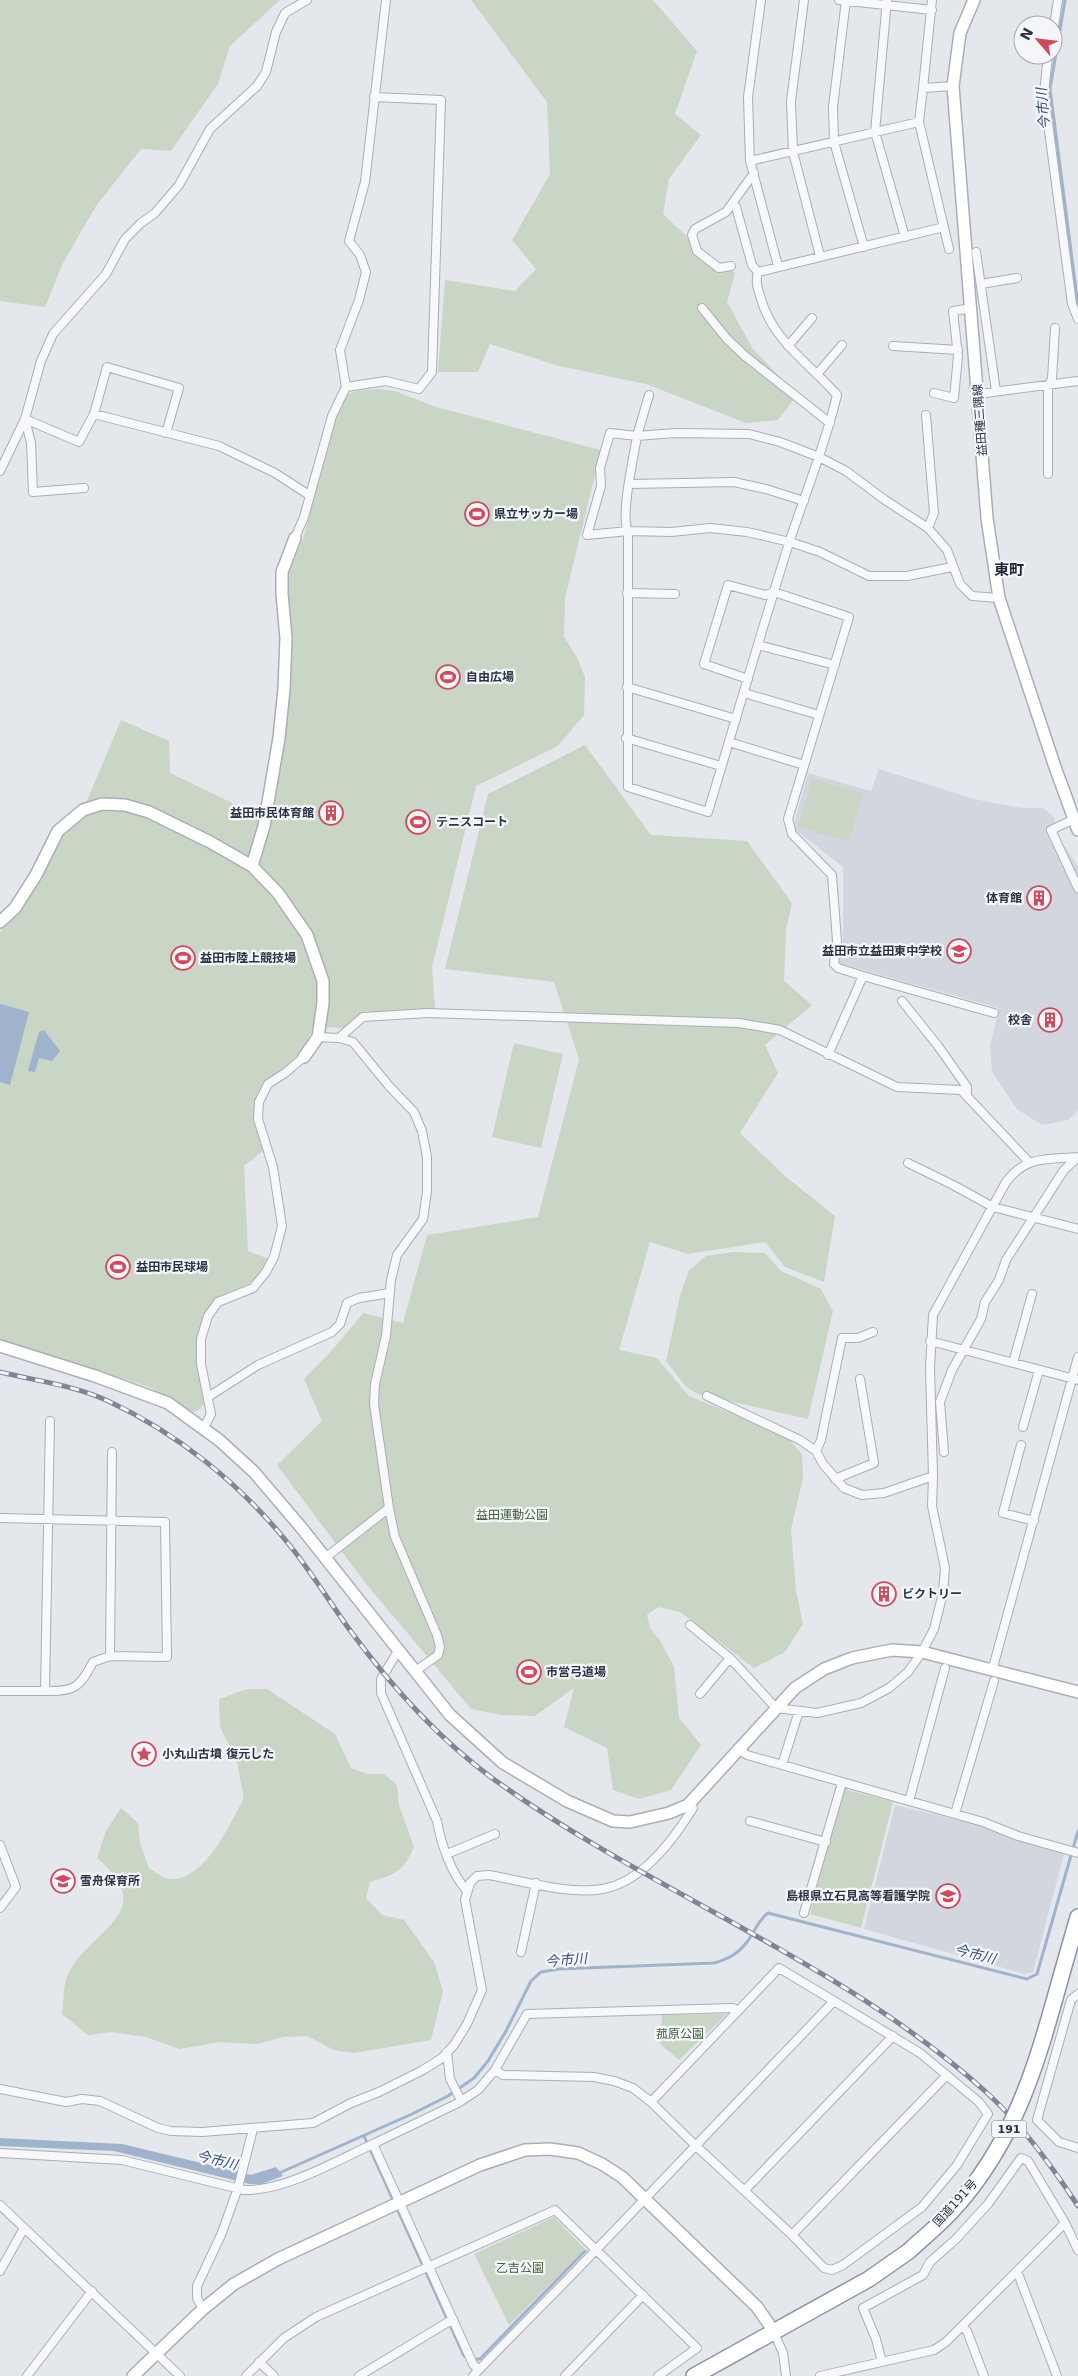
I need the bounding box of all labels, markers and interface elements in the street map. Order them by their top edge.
north arrow [1013,15,1063,65]
text: N [1017,25,1036,43]
water label: 今市川 [1033,85,1053,131]
street label: 益田種三隅線 [971,384,989,456]
sports icon: 県立サッカー場 [464,501,490,527]
place label: 県立サッカー場 [494,507,578,521]
district label: 東町 [994,561,1024,579]
sports icon: 自由広場 [435,664,461,690]
place label: 自由広場 [466,670,514,684]
building icon: 益田市民体育館 [318,800,344,826]
place label: 益田市民体育館 [230,806,314,820]
sports icon: テニスコート [405,809,431,835]
place label: テニスコート [436,815,508,829]
building icon: 体育館 [1026,885,1052,911]
place label: 体育館 [986,891,1022,905]
school or university icon: 益田市立益田東中学校 [946,938,972,964]
place label: 益田市立益田東中学校 [822,944,942,958]
sports icon: 益田市陸上競技場 [170,945,196,971]
place label: 益田市陸上競技場 [200,951,296,965]
building icon: 校舎 [1037,1007,1063,1033]
place label: 校舎 [1008,1013,1032,1027]
sports icon: 益田市民球場 [105,1254,131,1280]
place label: 益田市民球場 [136,1260,208,1274]
park label: 益田運動公園 [476,1508,548,1522]
building icon: ビクトリー [871,1581,897,1607]
place label: ビクトリー [902,1587,962,1601]
sports icon: 市営弓道場 [516,1659,542,1685]
place label: 市営弓道場 [546,1665,606,1679]
place icon: 小丸山古墳 復元した [131,1741,157,1767]
place label: 小丸山古墳 復元した [162,1747,274,1761]
school or university icon: 雪舟保育所 [50,1868,76,1894]
place label: 雪舟保育所 [80,1874,140,1888]
school or university icon: 島根県立石見高等看護学院 [935,1883,961,1909]
place label: 島根県立石見高等看護学院 [786,1889,930,1903]
water label: 今市川 [953,1941,999,1967]
water label: 今市川 [544,1950,590,1970]
park label: 菰原公園 [656,2027,704,2041]
road number: 191 [992,2120,1026,2138]
water label: 今市川 [195,2147,241,2173]
street label: 国道191号 [930,2176,980,2230]
park label: 乙吉公園 [496,2261,544,2275]

